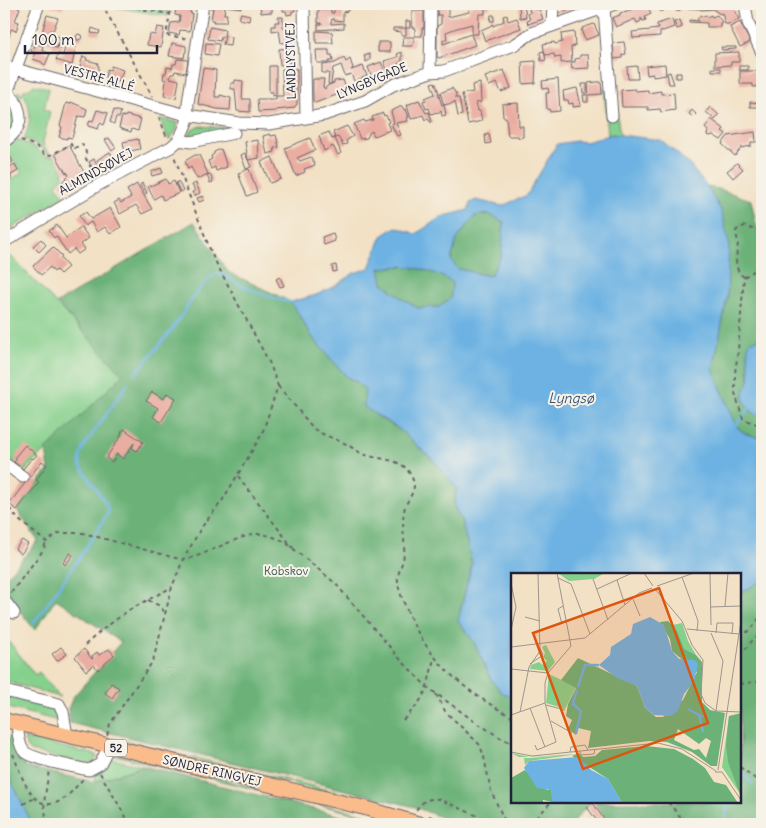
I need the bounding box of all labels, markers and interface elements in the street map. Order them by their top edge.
scale bar [25,22,158,54]
street label: LANDLYSTVEJ [282,22,299,100]
text: 100 m [32,30,74,49]
street label: LYNGBYGADE [334,59,409,102]
street label: VESTRE ALLÉ [62,61,136,94]
street label: ALMINDSØVEJ [56,145,135,198]
water label: Lyngsø [548,389,595,407]
park label: Kobskov [264,563,309,578]
inset map [511,573,741,803]
road number: 52 [105,740,127,756]
street label: SØNDRE RINGVEJ [161,752,263,789]

